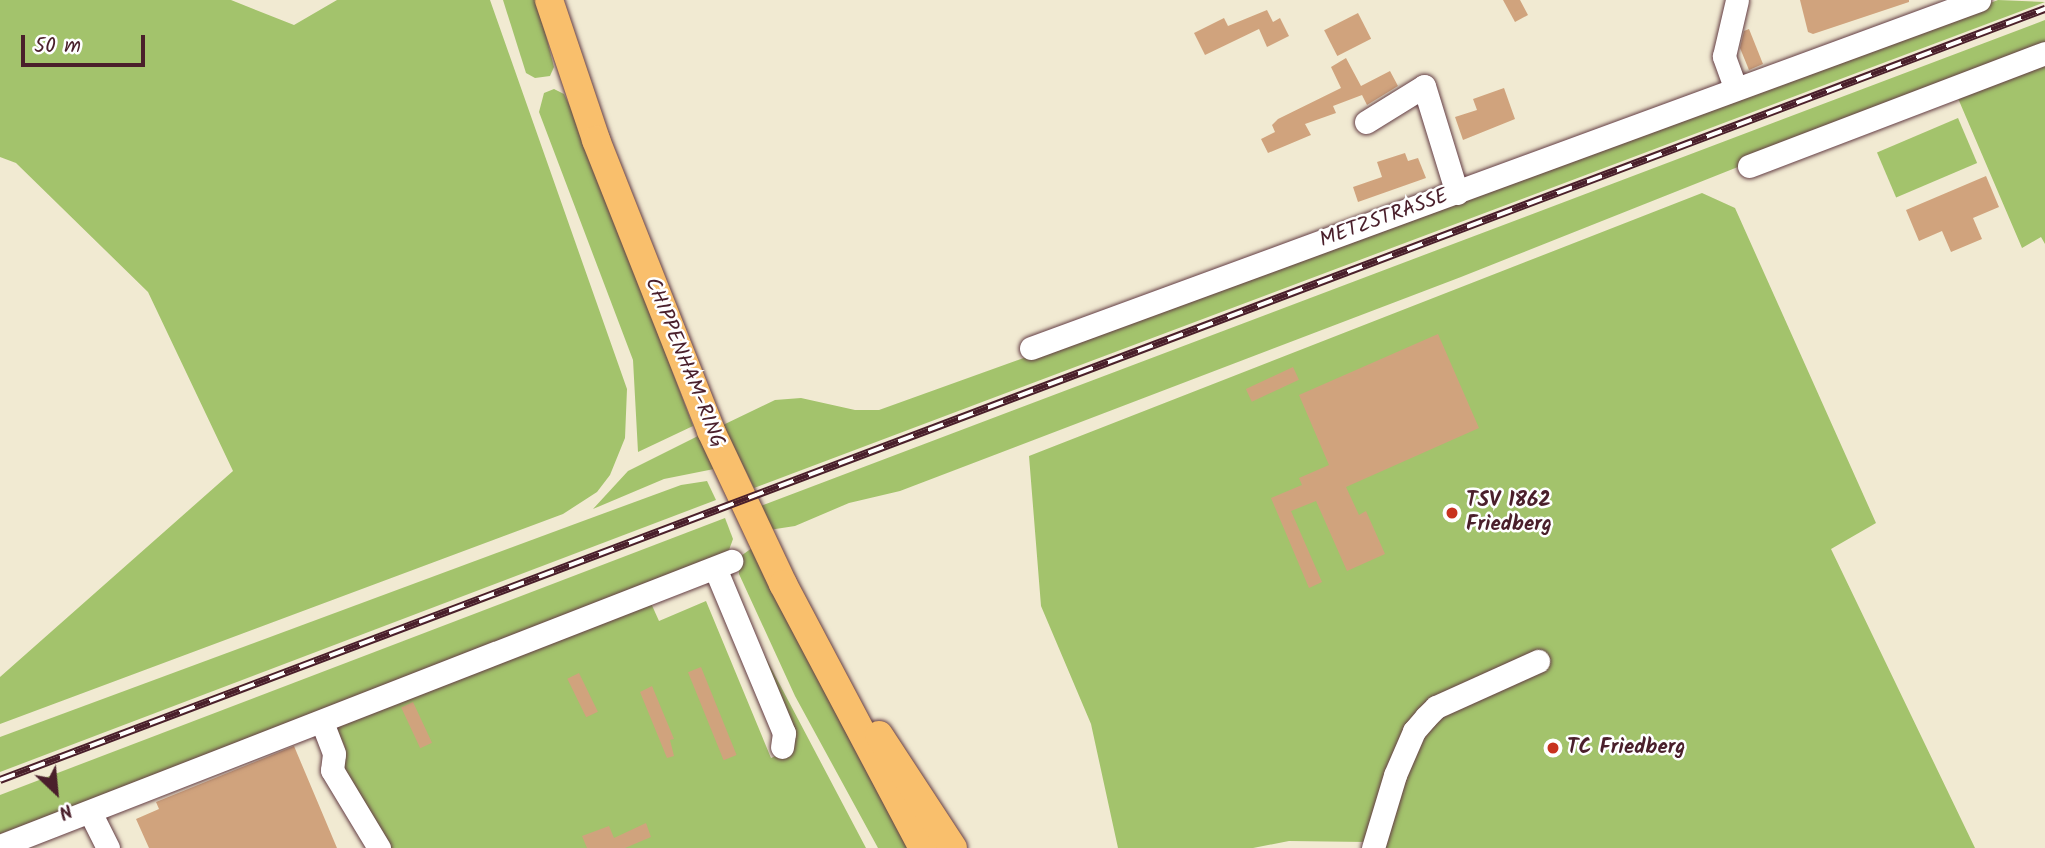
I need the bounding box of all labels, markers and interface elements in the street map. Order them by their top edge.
scale bar [24,21,149,65]
text: 50 m [34,30,81,63]
street label: METZSTRASSE [1316,184,1452,254]
street label: CHIPPENHAM-RING [638,274,730,452]
place label: TSV 1862 Friedberg [1466,488,1552,538]
marker: TSV 1862 Friedberg [1444,505,1460,521]
place label: TC Friedberg [1567,735,1685,761]
marker: TC Friedberg [1545,740,1561,756]
north arrow [21,757,91,827]
text: N [53,795,77,827]

